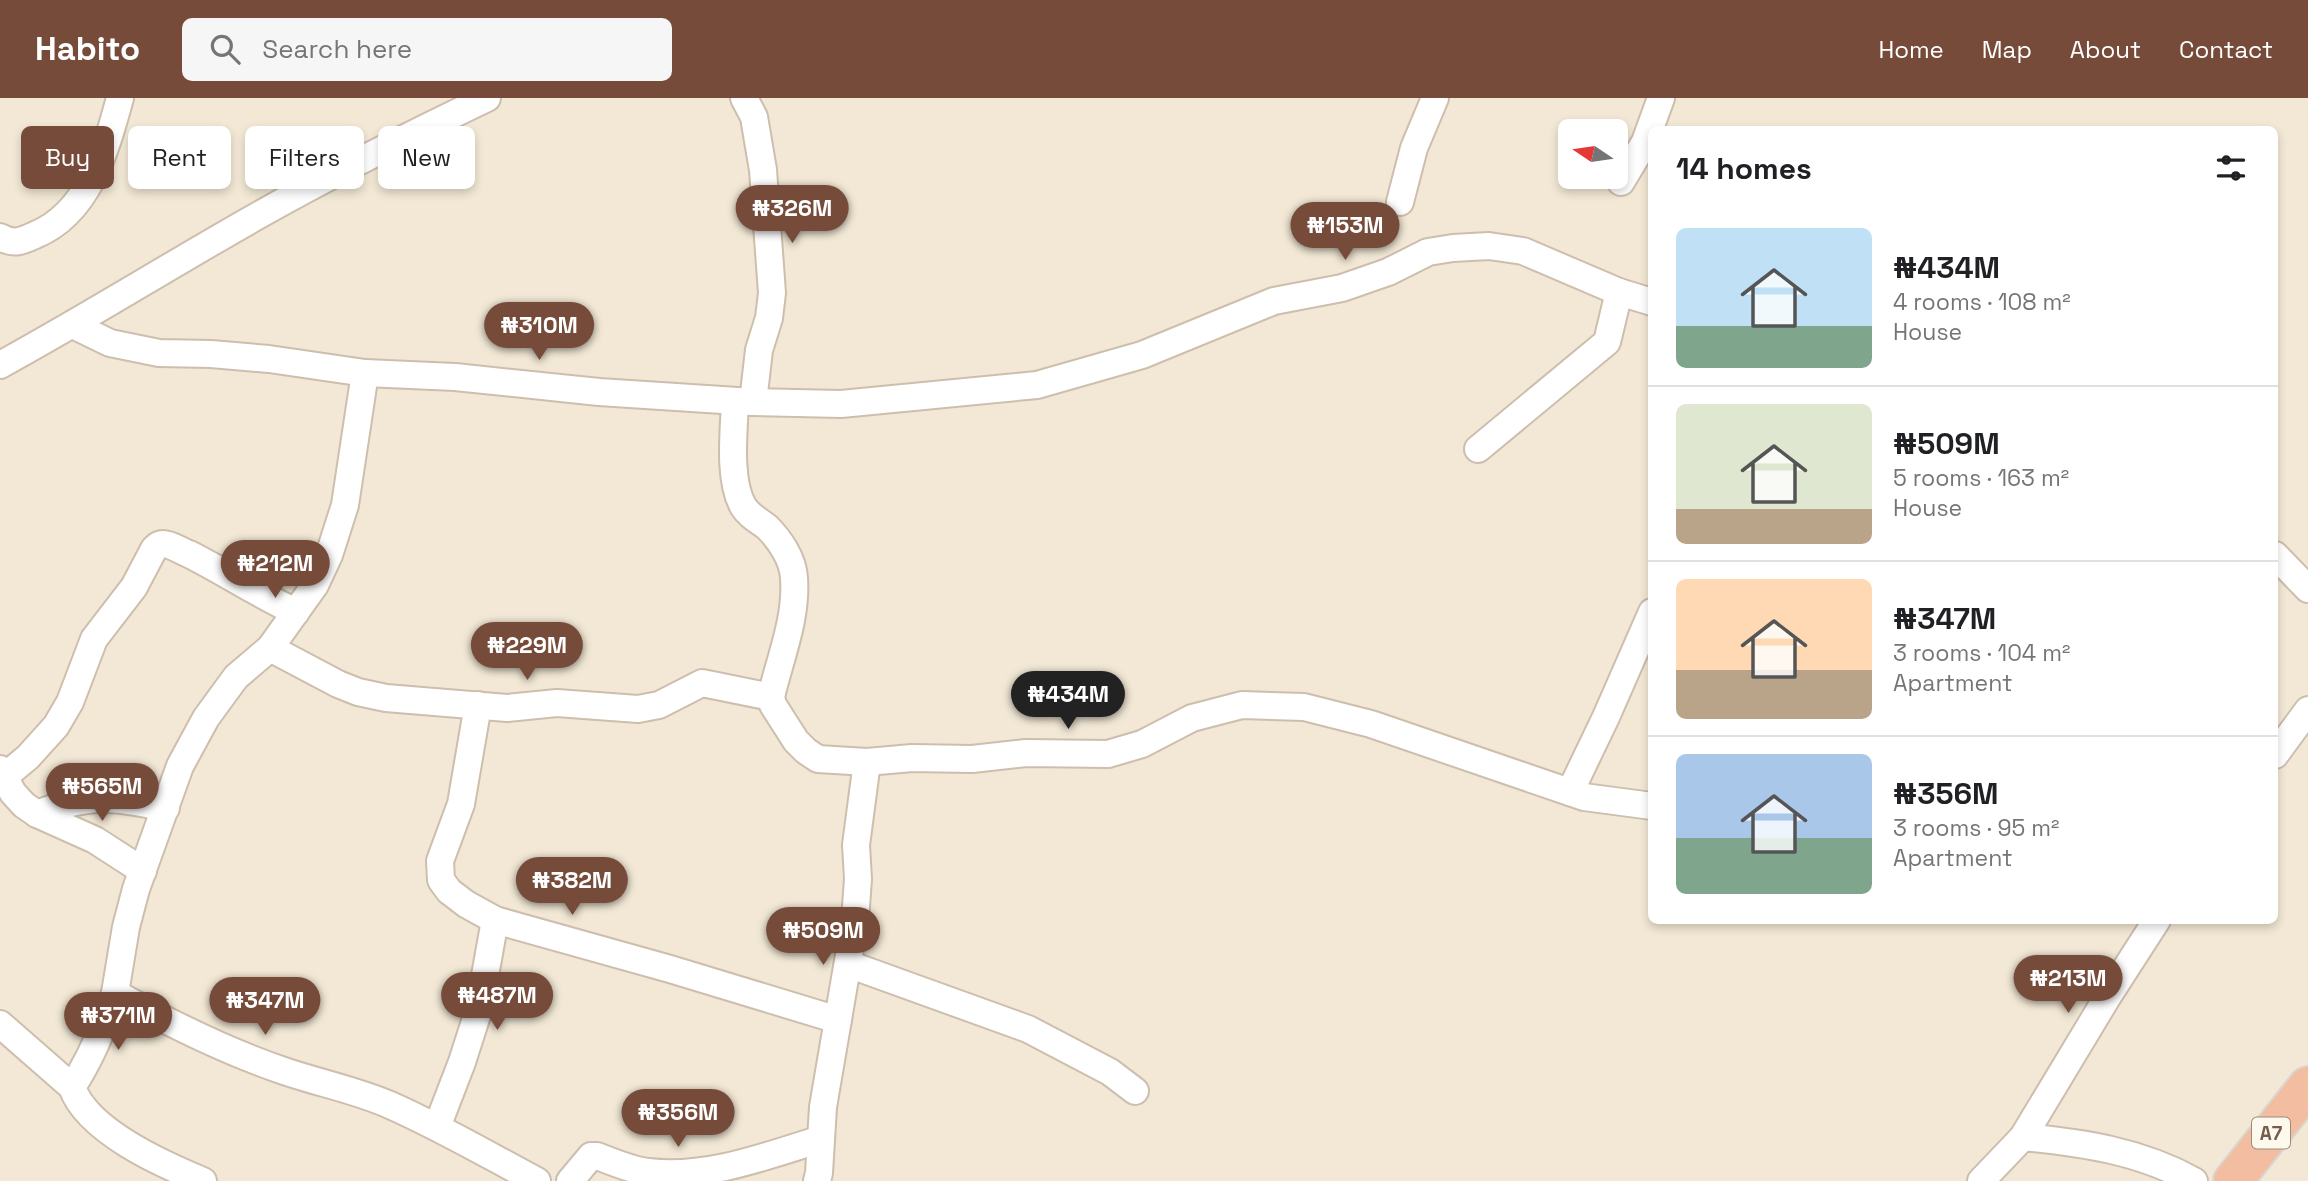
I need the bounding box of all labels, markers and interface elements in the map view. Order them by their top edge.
search box [182,18,672,81]
text: Habito [35,28,140,70]
icon: search [206,30,244,68]
text: Search here [262,32,412,66]
text: Home [1878,34,1944,65]
text: Map [1982,34,2032,65]
text: About [2070,34,2141,65]
text: Contact [2179,34,2273,65]
north arrow [1558,119,1628,189]
map controls [1558,119,1628,189]
chip: Buy [21,126,114,189]
chip: Rent [128,126,231,189]
chip: Filters [245,126,364,189]
chip: New [378,126,475,189]
text: 14 homes [1676,149,1812,188]
icon: filters [2212,149,2250,187]
pin: ₦326M [743,186,841,245]
text: ₦326M [752,193,832,223]
pin: ₦153M [1296,202,1394,262]
text: ₦153M [1306,210,1384,240]
text: ₦434M [1893,248,2000,287]
icon: home [1732,256,1816,340]
text: 4 rooms · 108 m² [1893,287,2071,317]
pin: ₦310M [490,302,588,362]
text: ₦310M [500,310,578,340]
text: House [1893,317,1962,347]
text: ₦509M [1893,424,2000,463]
icon: home [1732,432,1816,516]
text: 5 rooms · 163 m² [1893,463,2069,493]
text: House [1893,493,1962,523]
pin: ₦212M [226,540,324,600]
text: ₦212M [237,548,313,578]
text: ₦347M [1893,599,1996,638]
icon: home [1732,607,1816,691]
pin: ₦229M [478,622,576,682]
text: ₦229M [487,630,567,660]
text: 3 rooms · 104 m² [1893,638,2070,668]
text: Apartment [1893,668,2013,698]
pin: ₦434M [1019,672,1117,731]
text: ₦434M [1027,679,1109,709]
pin: ₦565M [53,764,151,823]
text: ₦565M [62,771,142,801]
text: ₦356M [1893,774,1998,813]
icon: home [1732,782,1816,866]
text: 3 rooms · 95 m² [1893,813,2059,843]
text: Apartment [1893,843,2013,873]
pin: ₦382M [523,858,621,917]
text: ₦382M [532,865,612,895]
pin: ₦509M [774,908,872,967]
text: ₦509M [782,915,864,945]
pin: ₦213M [2019,956,2117,1015]
text: ₦213M [2030,963,2106,993]
pin: ₦487M [448,972,546,1032]
pin: ₦347M [216,978,314,1037]
text: ₦487M [457,980,537,1010]
text: ₦347M [225,985,305,1015]
pin: ₦371M [69,992,167,1052]
text: ₦371M [80,1000,156,1030]
pin: ₦356M [629,1090,727,1149]
text: ₦356M [638,1097,718,1127]
road number: A7 [2252,1118,2290,1148]

